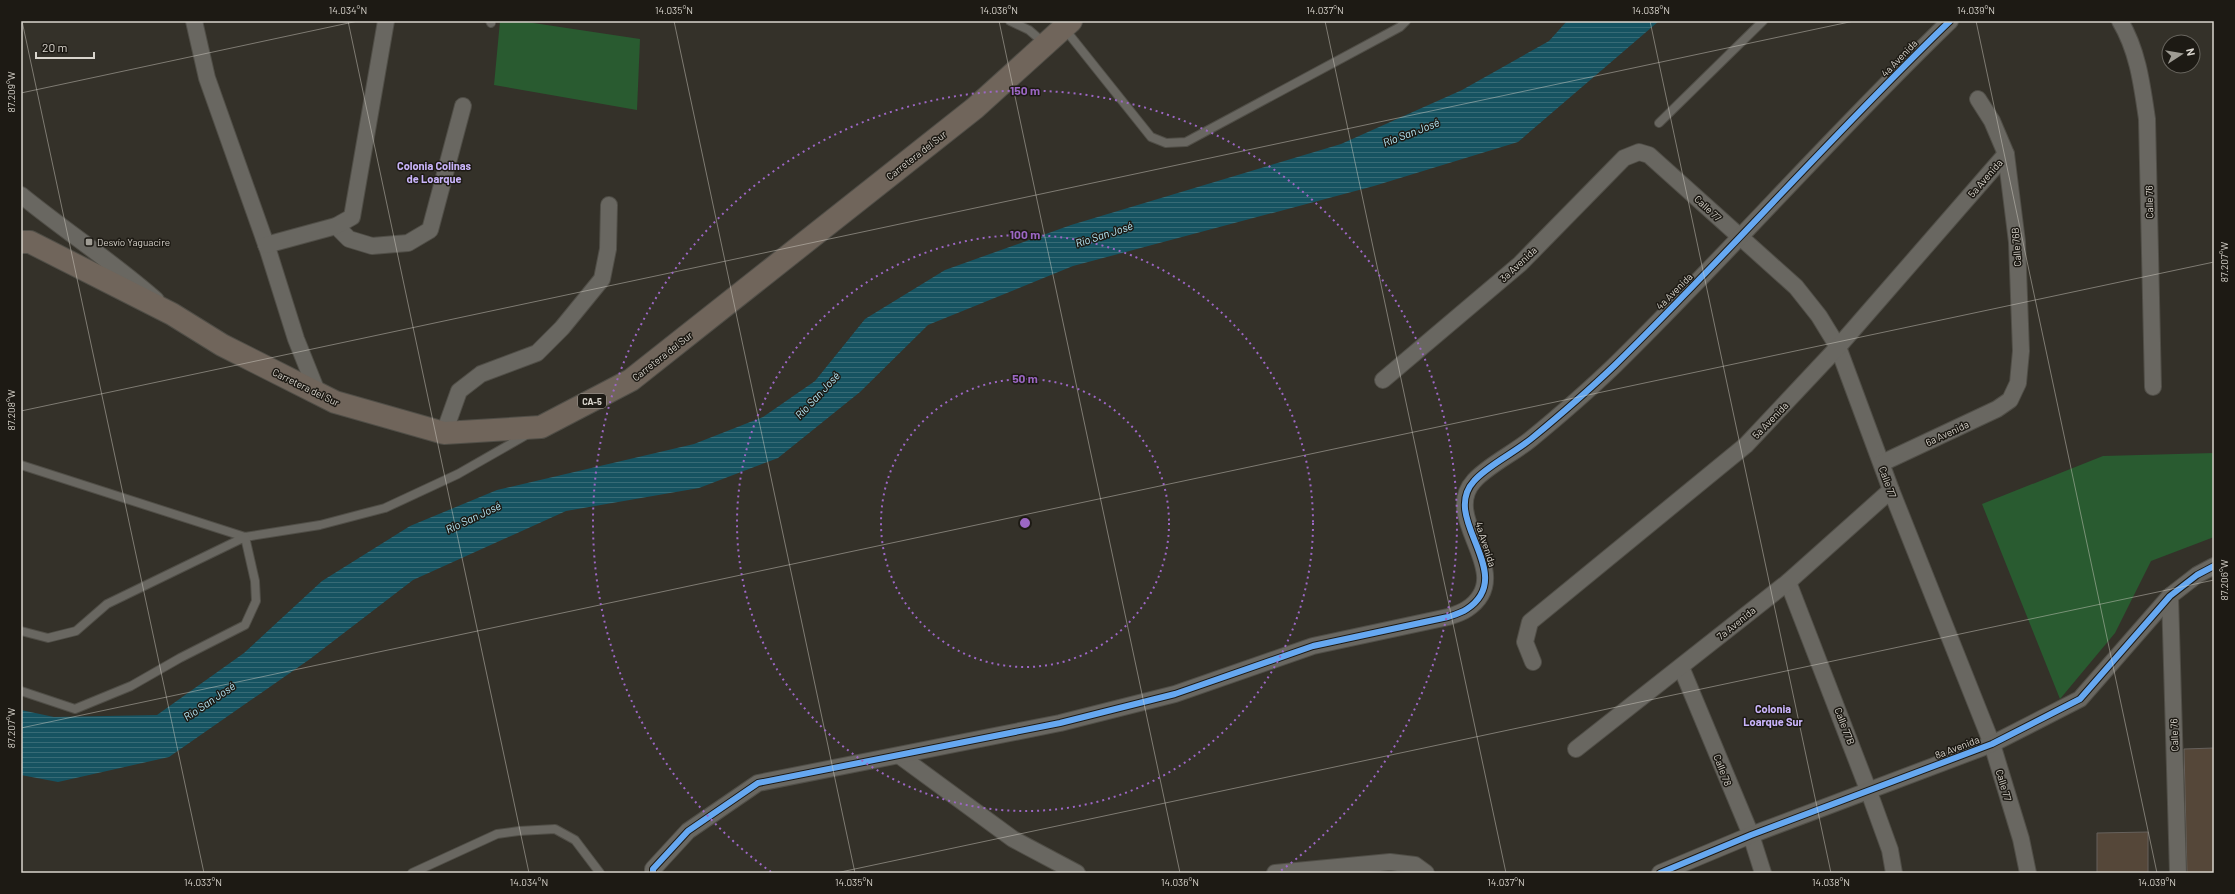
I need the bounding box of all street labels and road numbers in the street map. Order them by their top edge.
street label: 4a Avenida [1878,37,1920,79]
street label: Carretera del Sur [884,128,949,182]
street label: 5a Avenida [1965,157,2005,199]
street label: Calle 76 [2143,185,2155,219]
street label: Calle 77 [1692,193,1724,224]
street label: Calle 76B [2009,227,2023,267]
street label: 3a Avenida [1497,244,1539,284]
street label: 4a Avenida [1653,270,1695,312]
street label: Carretera del Sur [630,329,695,383]
street label: Carretera del Sur [271,366,342,409]
road number: CA-5 [578,394,606,408]
street label: 5a Avenida [1750,399,1790,441]
street label: 6a Avenida [1923,418,1971,448]
street label: Calle 77 [1877,465,1899,500]
street label: 4a Avenida [1473,520,1499,568]
street label: 7a Avenida [1714,604,1758,642]
street label: Calle 77B [1832,706,1858,746]
street label: Calle 76 [2167,718,2181,752]
street label: 8a Avenida [1933,733,1981,761]
street label: Calle 78 [1711,752,1735,788]
street label: Calle 77 [1994,768,2015,803]

